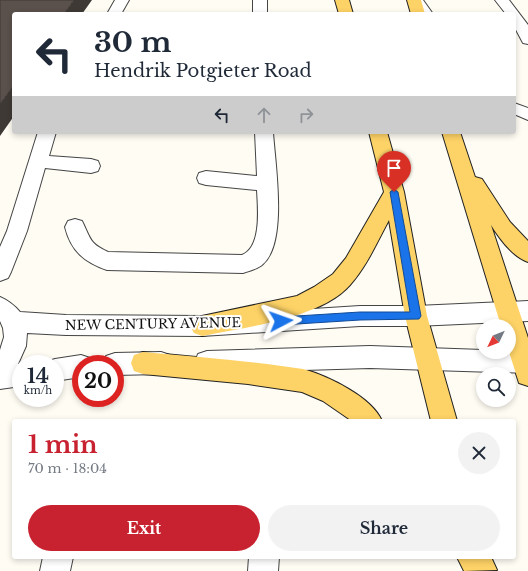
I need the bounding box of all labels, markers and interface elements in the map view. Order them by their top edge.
text: 30 m [94,25,171,60]
icon: left [28,28,80,80]
text: Hendrik Potgieter Road [94,60,312,82]
icon: left [211,104,233,126]
icon: ahead [253,104,275,126]
icon: right [295,104,317,126]
pin [377,151,411,192]
icon: arrive [383,157,405,179]
position arrow [260,300,302,342]
street label: NEW CENTURY AVENUE [65,314,241,334]
north arrow [476,319,516,359]
map controls [476,319,516,407]
speed limit sign: 20 [72,355,124,407]
text: 14 [27,364,49,388]
button: search [476,367,516,407]
text: km/h [24,384,52,397]
text: 1 min [28,430,98,459]
button: close [458,432,500,474]
text: 70 m · 18:04 [28,460,107,477]
button: Exit [28,505,260,551]
button: Share [268,505,500,551]

